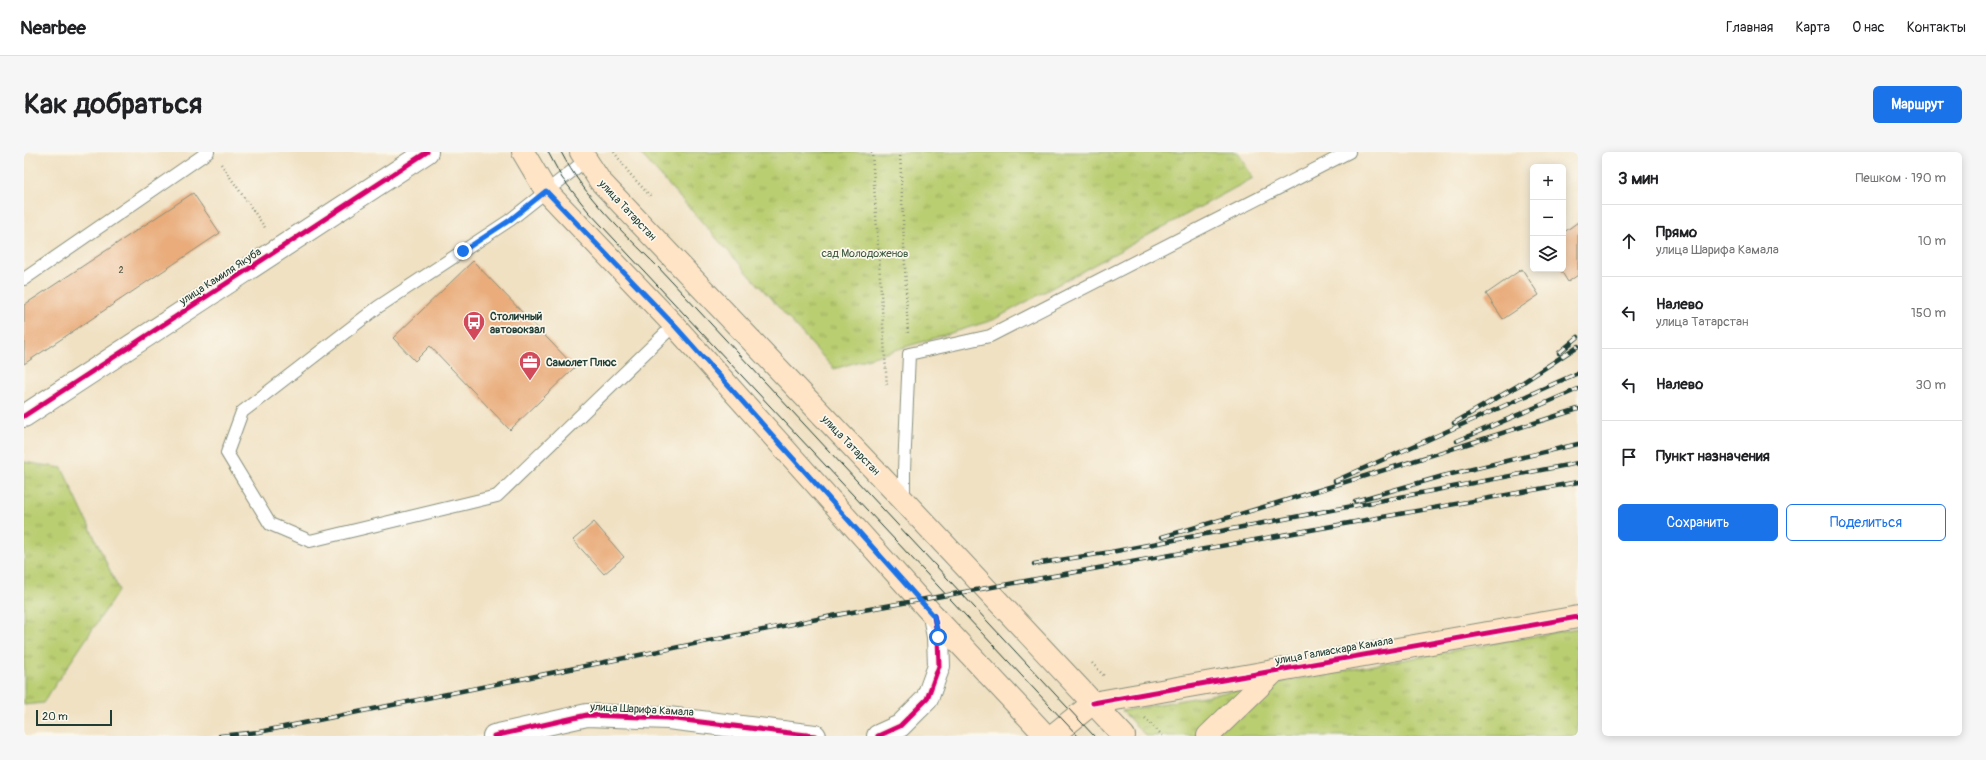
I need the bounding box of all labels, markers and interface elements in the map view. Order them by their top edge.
text: Nearbee [20,16,86,40]
text: Главная [1726,19,1773,36]
text: Карта [1795,19,1830,36]
text: О нас [1852,19,1885,36]
text: Контакты [1907,19,1966,36]
button: Маршрут [1873,86,1962,123]
text: Как добраться [24,87,202,122]
map controls [1530,164,1566,272]
button: + [1530,164,1566,200]
text: 3 мин [1618,168,1658,189]
text: Пешком · 190 m [1855,170,1946,186]
street label: улица Татарстан [595,177,659,243]
button: − [1530,200,1566,236]
text: Прямо [1656,223,1697,242]
icon: ahead [1618,230,1640,252]
text: 10 m [1918,233,1946,249]
button: layers [1530,236,1566,272]
route end [454,242,472,260]
text: улица Шарифа Камала [1656,242,1779,258]
street label: улица Камиля Якуба [176,245,264,308]
park label: сад Молодоженов [822,247,909,260]
house number: 2 [118,265,124,276]
text: Налево [1656,295,1703,314]
icon: left [1618,302,1640,324]
text: 150 m [1911,305,1946,321]
bus stop icon: Столичный автовокзал [461,309,487,342]
place label: Столичный автовокзал [490,310,545,336]
text: улица Татарстан [1656,314,1749,330]
office icon: Самолет Плюс [517,349,543,382]
place label: Самолет Плюс [546,356,617,369]
icon: left [1618,374,1640,396]
text: Налево [1656,375,1703,394]
text: 30 m [1916,377,1946,393]
street label: улица Татарстан [818,412,883,478]
icon: arrive [1618,446,1640,468]
text: Пункт назначения [1656,447,1770,466]
button: Сохранить [1618,504,1778,541]
button: Поделиться [1786,504,1946,541]
route start [929,628,947,646]
street label: улица Галиаскара Камала [1273,634,1394,667]
street label: улица Шарифа Камала [589,700,694,719]
scale bar [36,708,112,727]
text: 20 m [42,710,68,723]

